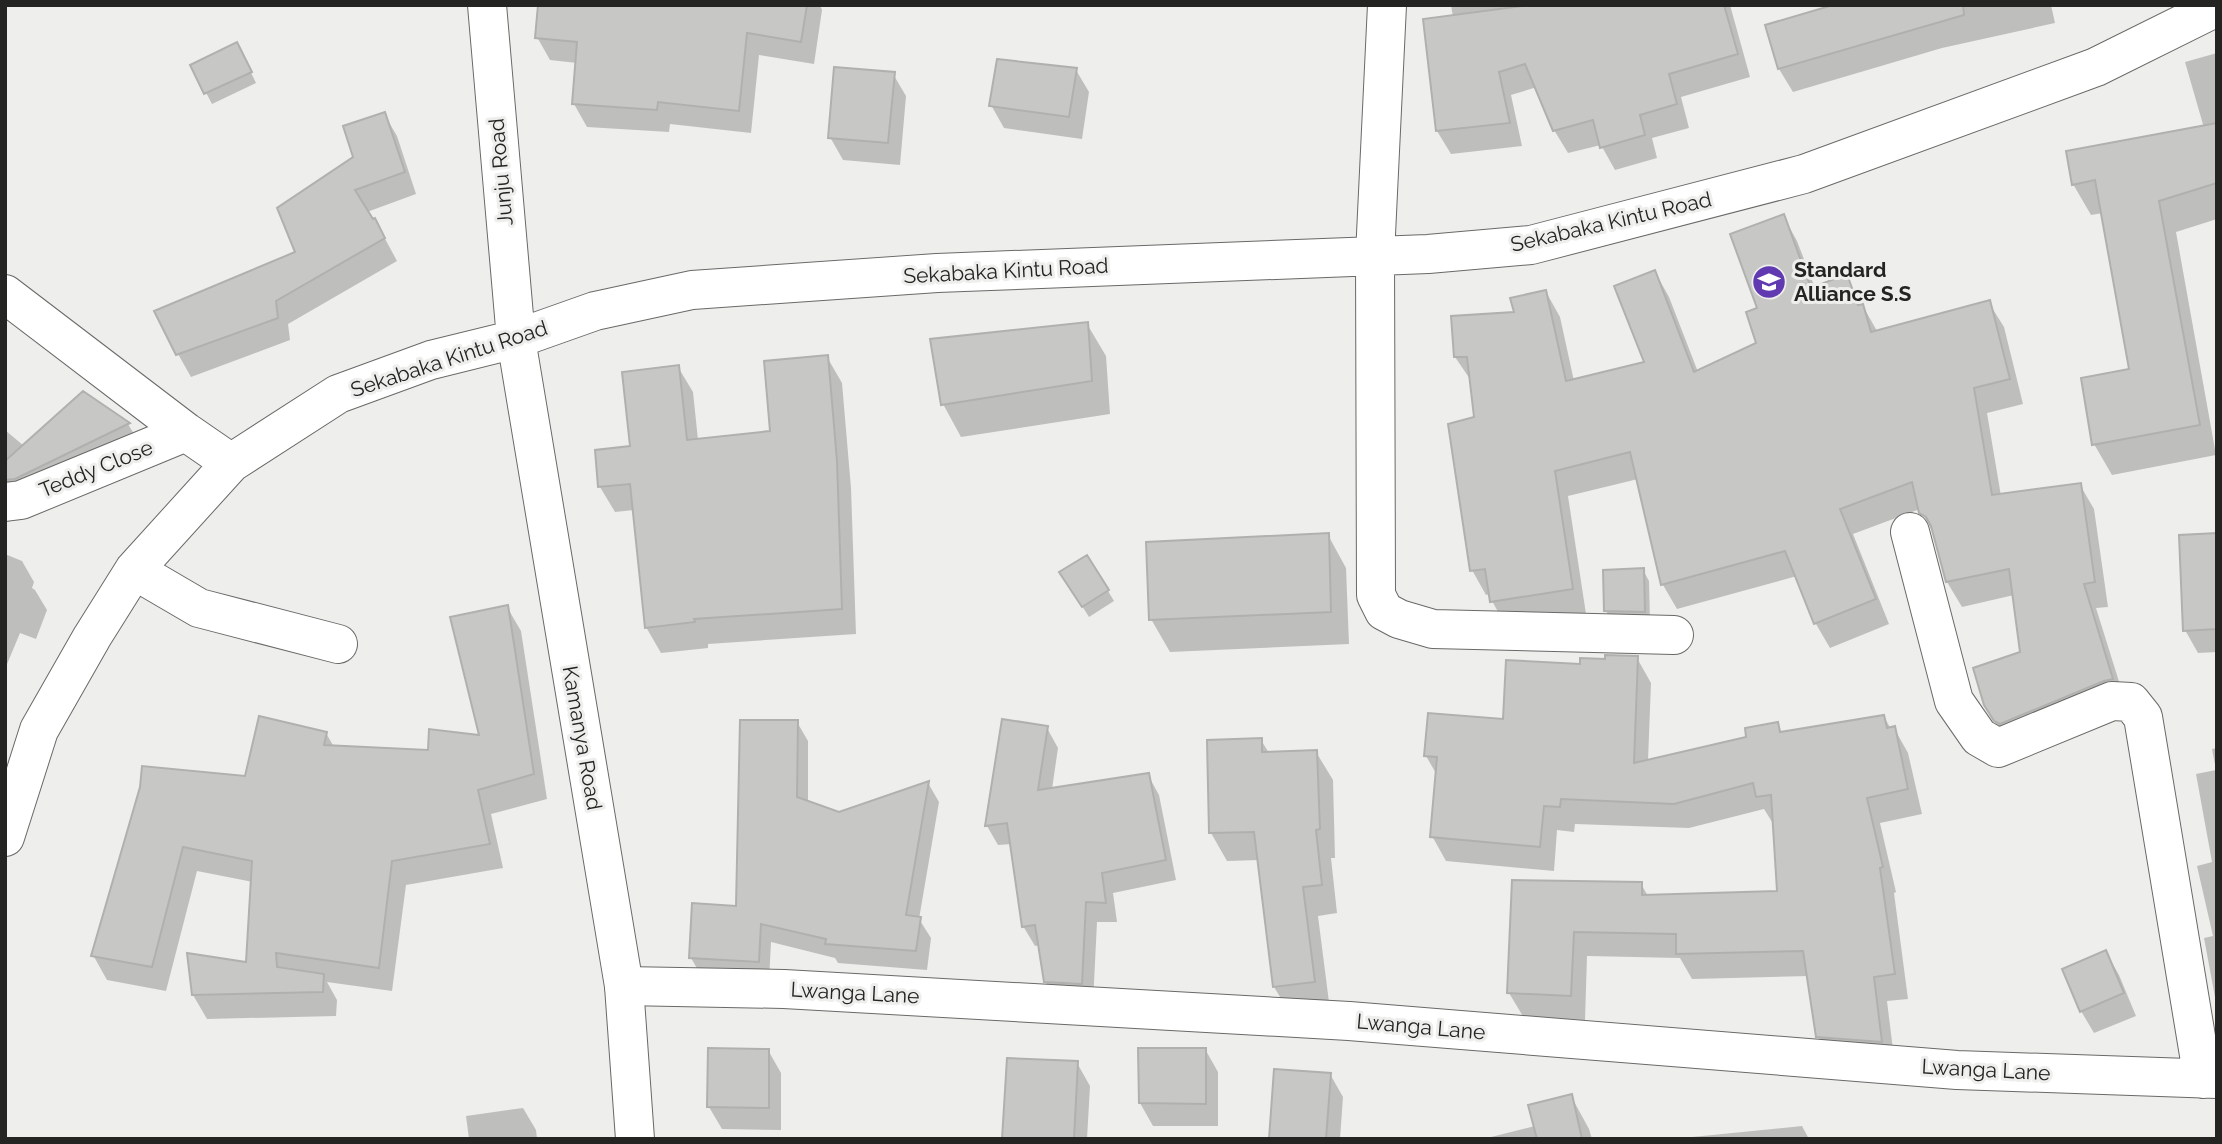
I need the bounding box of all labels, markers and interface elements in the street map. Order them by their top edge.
street label: Junju Road [483,117,518,227]
street label: Sekabaka Kintu Road [1508,186,1714,257]
street label: Sekabaka Kintu Road [903,253,1109,288]
place label: Standard Alliance S.S [1794,257,1911,306]
school or university icon: Standard Alliance S.S [1750,263,1788,301]
street label: Sekabaka Kintu Road [347,315,550,402]
street label: Teddy Close [35,434,156,503]
street label: Kamanya Road [558,664,607,812]
street label: Lwanga Lane [790,977,920,1008]
street label: Lwanga Lane [1356,1008,1486,1045]
street label: Lwanga Lane [1921,1054,2051,1085]

